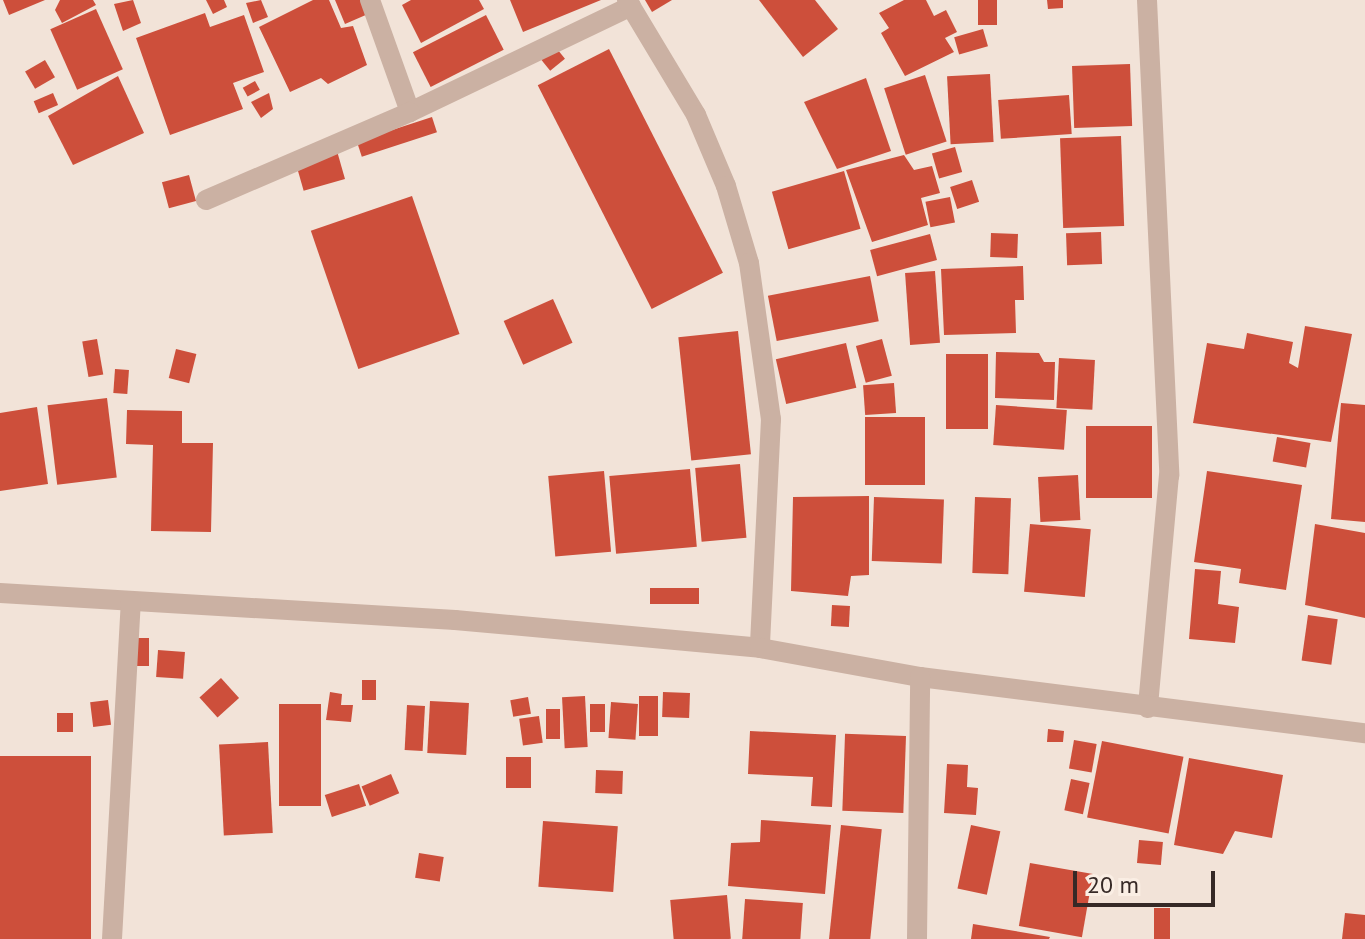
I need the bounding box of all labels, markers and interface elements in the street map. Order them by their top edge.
scale bar [1077,855,1219,905]
text: 20 m [1087,869,1139,900]

